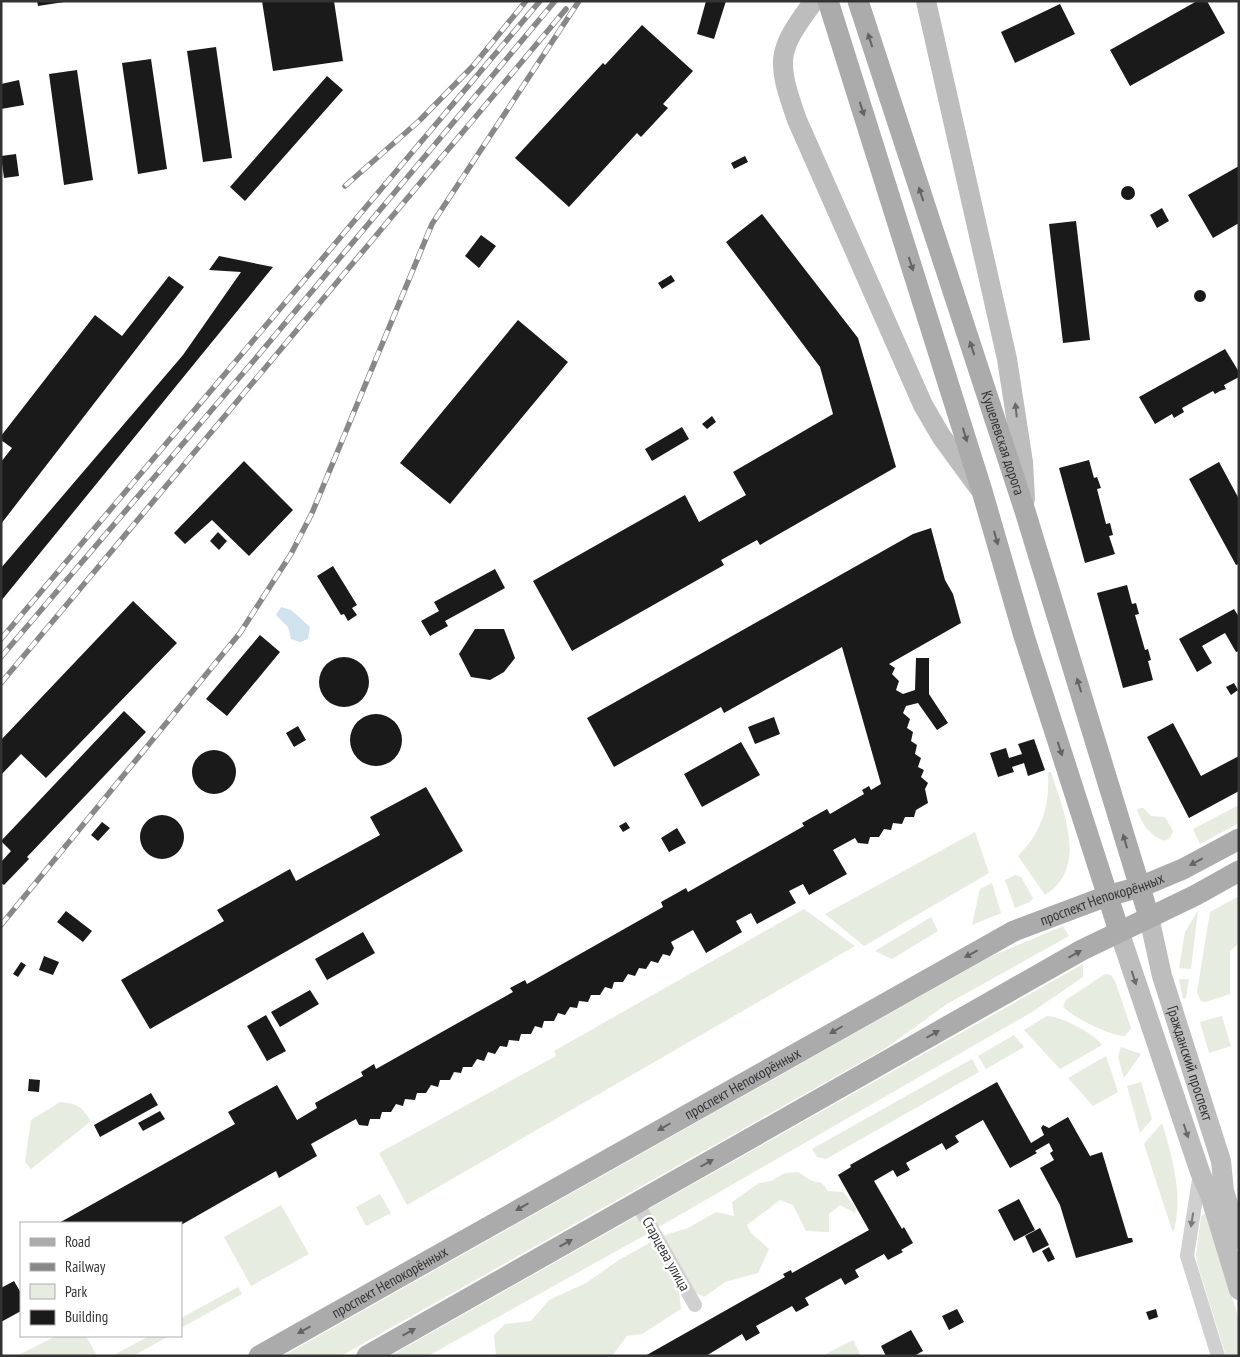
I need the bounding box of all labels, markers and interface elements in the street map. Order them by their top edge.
one-way arrow [866,32,874,47]
one-way arrow [859,101,866,116]
one-way arrow [917,186,925,201]
one-way arrow [908,256,915,271]
one-way arrow [968,341,975,356]
street label: Кушелевская дорога [977,388,1029,497]
one-way arrow [1012,402,1020,418]
one-way arrow [962,428,969,443]
one-way arrow [992,531,1000,546]
one-way arrow [1074,677,1082,692]
one-way arrow [1056,742,1064,757]
one-way arrow [1121,833,1129,848]
one-way arrow [1189,858,1203,866]
street label: проспект Непокорённых [1037,868,1167,929]
one-way arrow [964,950,978,958]
one-way arrow [1067,950,1082,958]
one-way arrow [1131,970,1138,985]
street label: Гражданский проспект [1163,1003,1218,1123]
one-way arrow [828,1026,843,1034]
one-way arrow [926,1030,941,1038]
street label: проспект Непокорённых [681,1043,804,1124]
one-way arrow [657,1123,670,1132]
one-way arrow [1183,1124,1190,1139]
one-way arrow [700,1159,715,1167]
one-way arrow [516,1203,529,1212]
street label: Старцева улица [638,1213,695,1294]
one-way arrow [1188,1213,1196,1229]
legend [20,1222,182,1337]
text: Road [65,1232,91,1251]
one-way arrow [560,1239,573,1248]
street label: проспект Непокорённых [328,1242,451,1322]
text: Railway [65,1257,106,1276]
text: Park [65,1282,87,1301]
text: Building [65,1307,108,1326]
one-way arrow [297,1326,312,1334]
one-way arrow [403,1327,416,1336]

